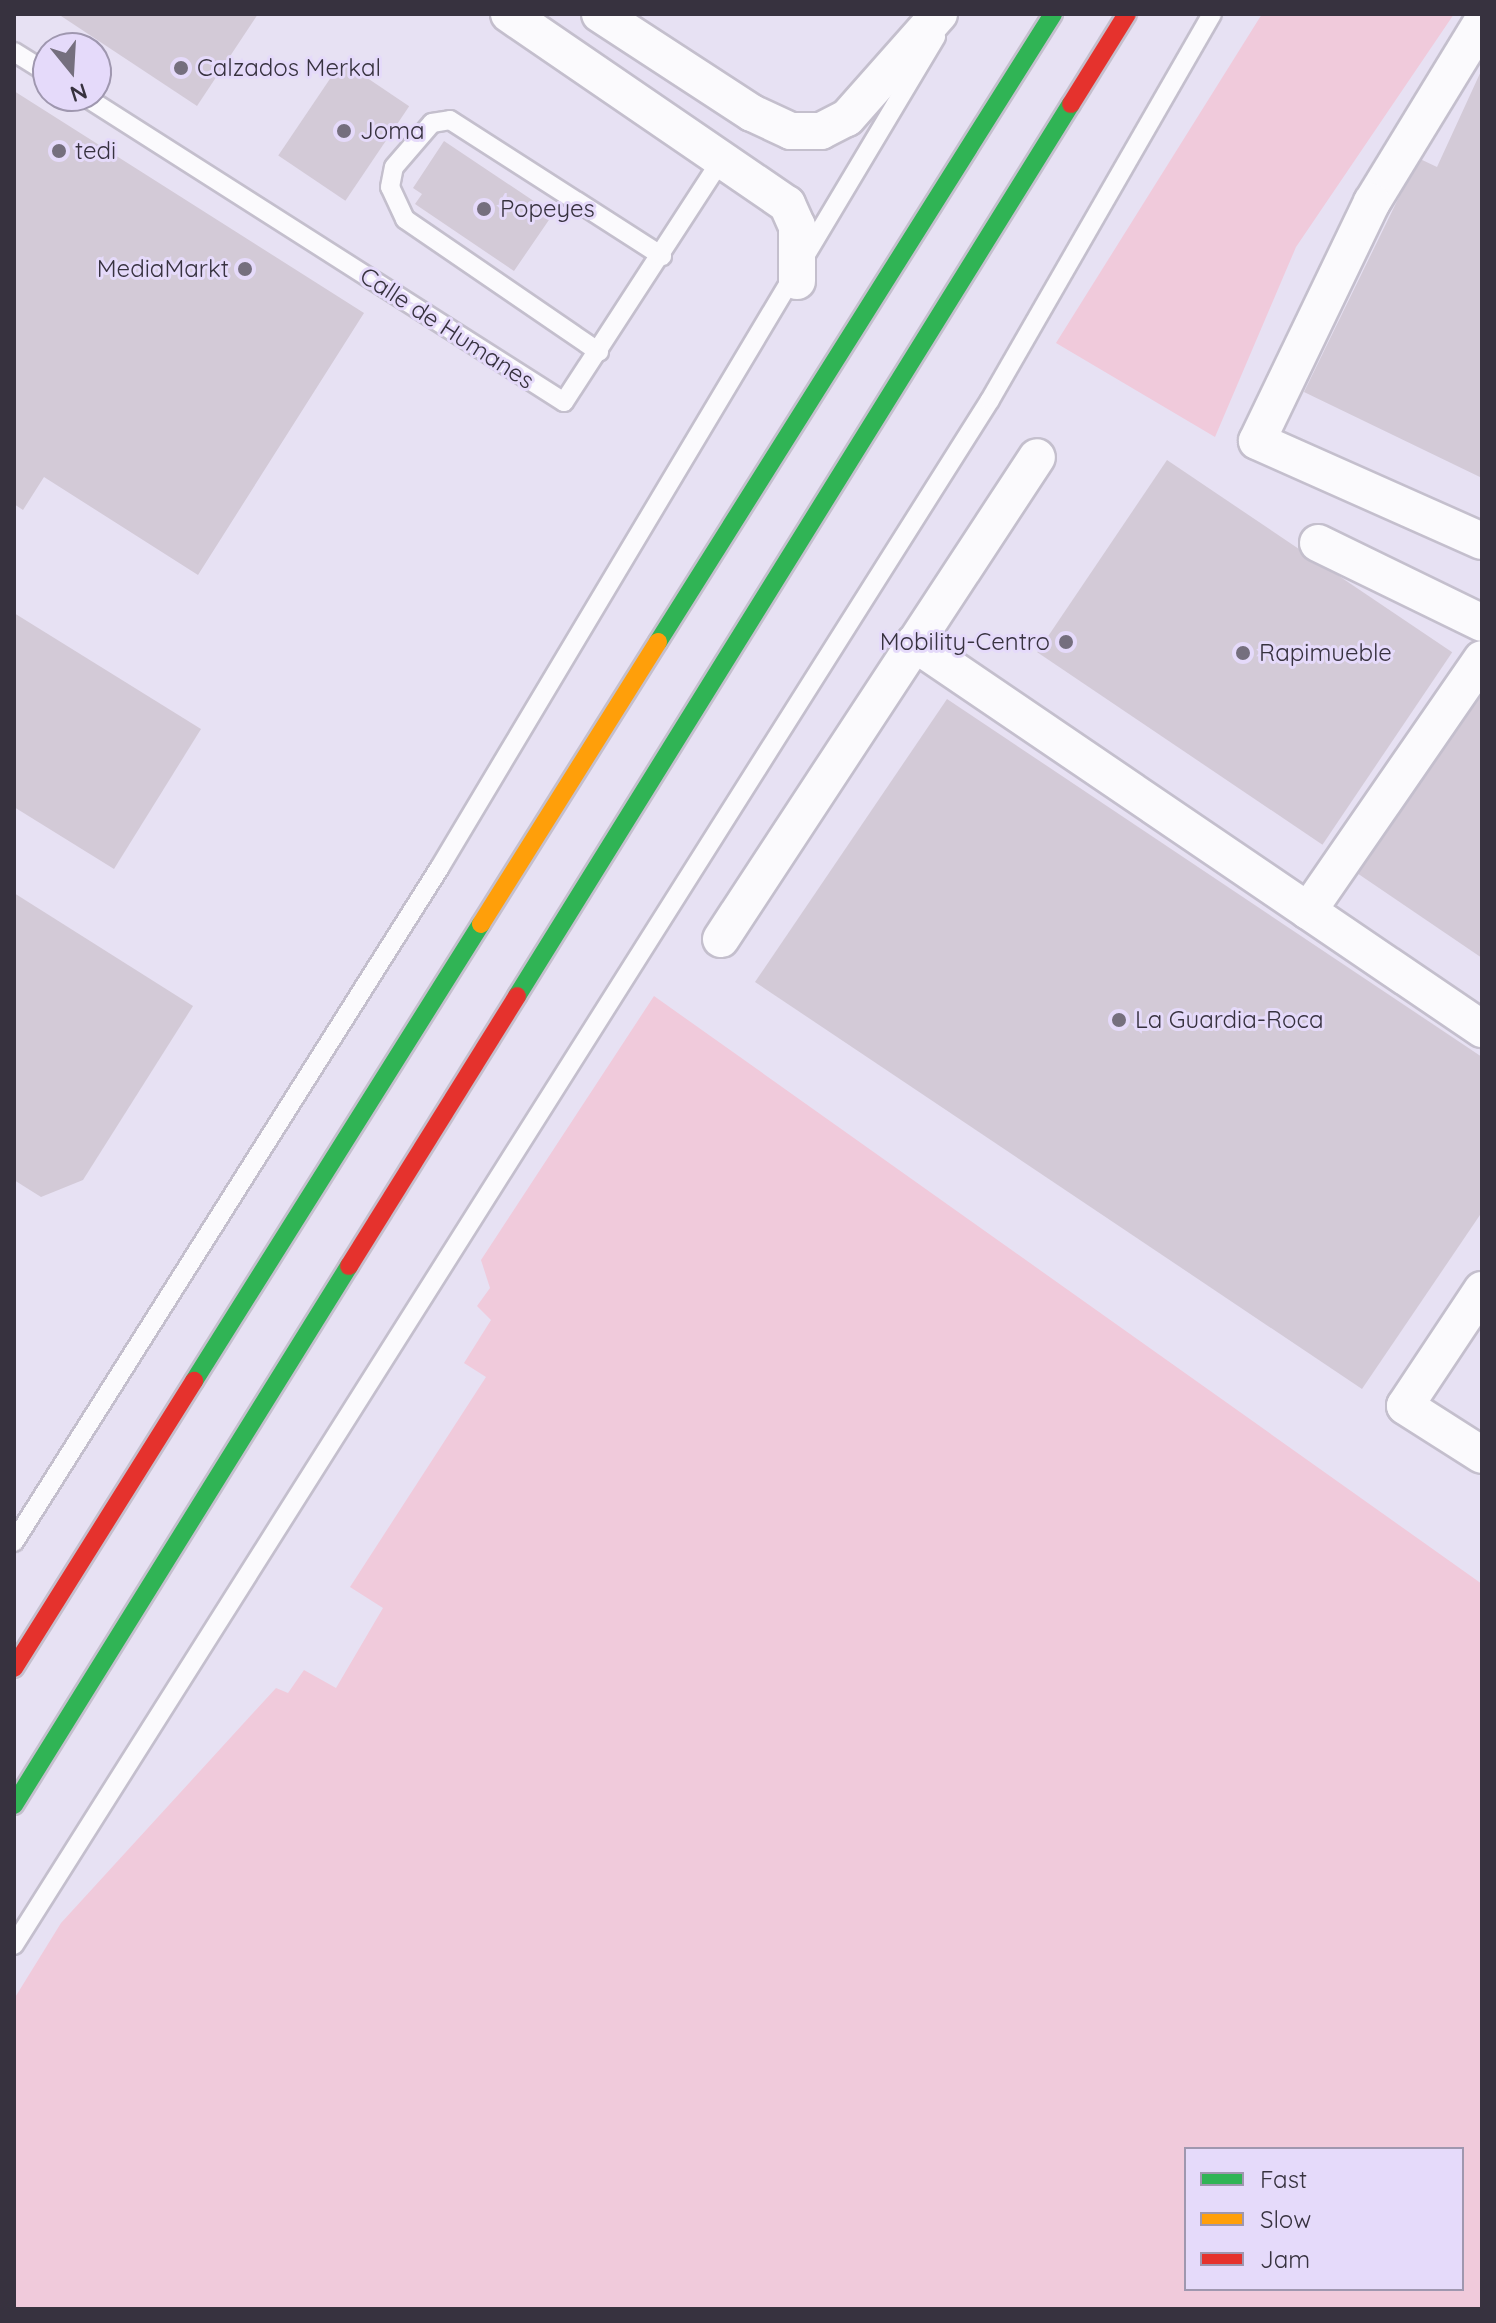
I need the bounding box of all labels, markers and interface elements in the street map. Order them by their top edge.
north arrow [32,32,112,112]
place label: Calzados Merkal [197,54,381,82]
marker: Calzados Merkal [172,59,190,77]
text: N [67,77,91,109]
place label: Joma [360,117,425,145]
marker: Joma [335,122,353,140]
place label: tedi [75,137,116,165]
marker: tedi [50,142,68,160]
place label: Popeyes [500,195,595,223]
marker: Popeyes [475,200,493,218]
place label: MediaMarkt [97,255,229,283]
marker: MediaMarkt [236,260,254,278]
street label: Calle de Humanes [355,261,539,395]
place label: Mobility-Centro [880,628,1050,656]
marker: Mobility-Centro [1057,633,1075,651]
place label: Rapimueble [1259,639,1392,667]
marker: Rapimueble [1234,644,1252,662]
place label: La Guardia-Roca [1135,1006,1323,1034]
marker: La Guardia-Roca [1110,1011,1128,1029]
legend [1184,2147,1464,2291]
text: Fast [1260,2164,1307,2194]
text: Slow [1260,2204,1311,2234]
text: Jam [1260,2244,1310,2274]

